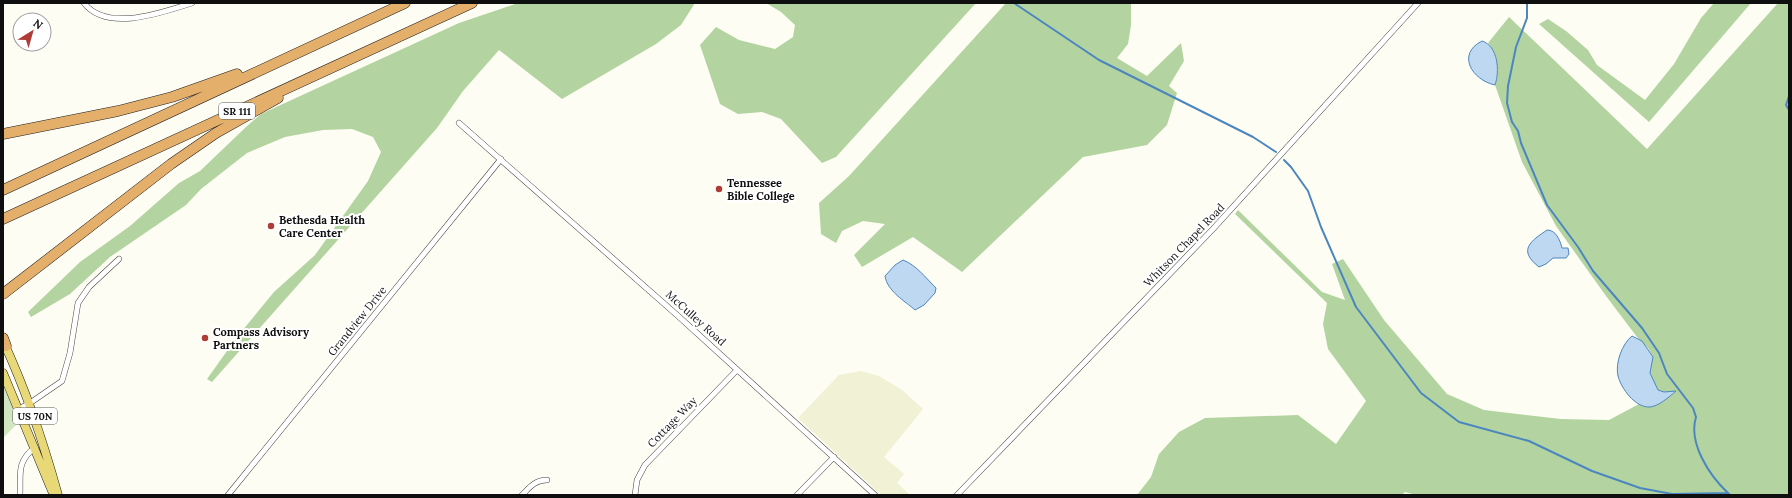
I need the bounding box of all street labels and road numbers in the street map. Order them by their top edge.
road number: SR 111 [219,103,255,119]
street label: Whitson Chapel Road [1141,200,1228,290]
street label: Grandview Drive [325,283,389,359]
street label: McCulley Road [663,287,729,349]
street label: Cottage Way [644,394,700,450]
road number: US 70N [13,408,57,424]

